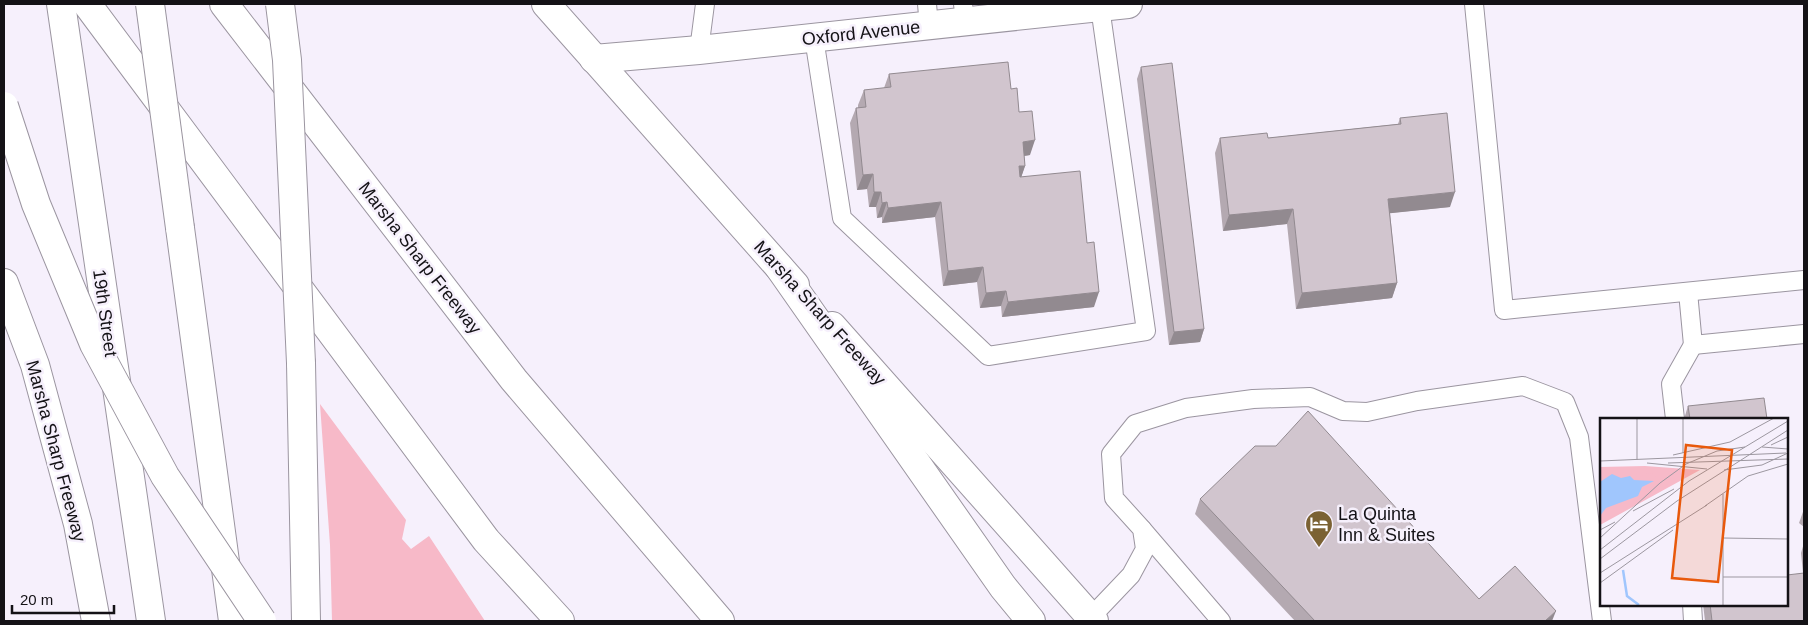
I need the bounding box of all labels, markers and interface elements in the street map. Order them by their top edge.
street label: Oxford Avenue [801,17,921,49]
street label: Marsha Sharp Freeway [355,178,485,338]
street label: Marsha Sharp Freeway [750,237,890,389]
street label: 19th Street [89,268,121,358]
street label: Marsha Sharp Freeway [22,358,90,544]
inset map [1600,418,1788,605]
place label: La Quinta Inn & Suites [1338,504,1435,545]
hotel icon: La Quinta Inn & Suites [1304,509,1334,548]
scale bar [12,582,115,614]
text: 20 m [20,591,53,608]

